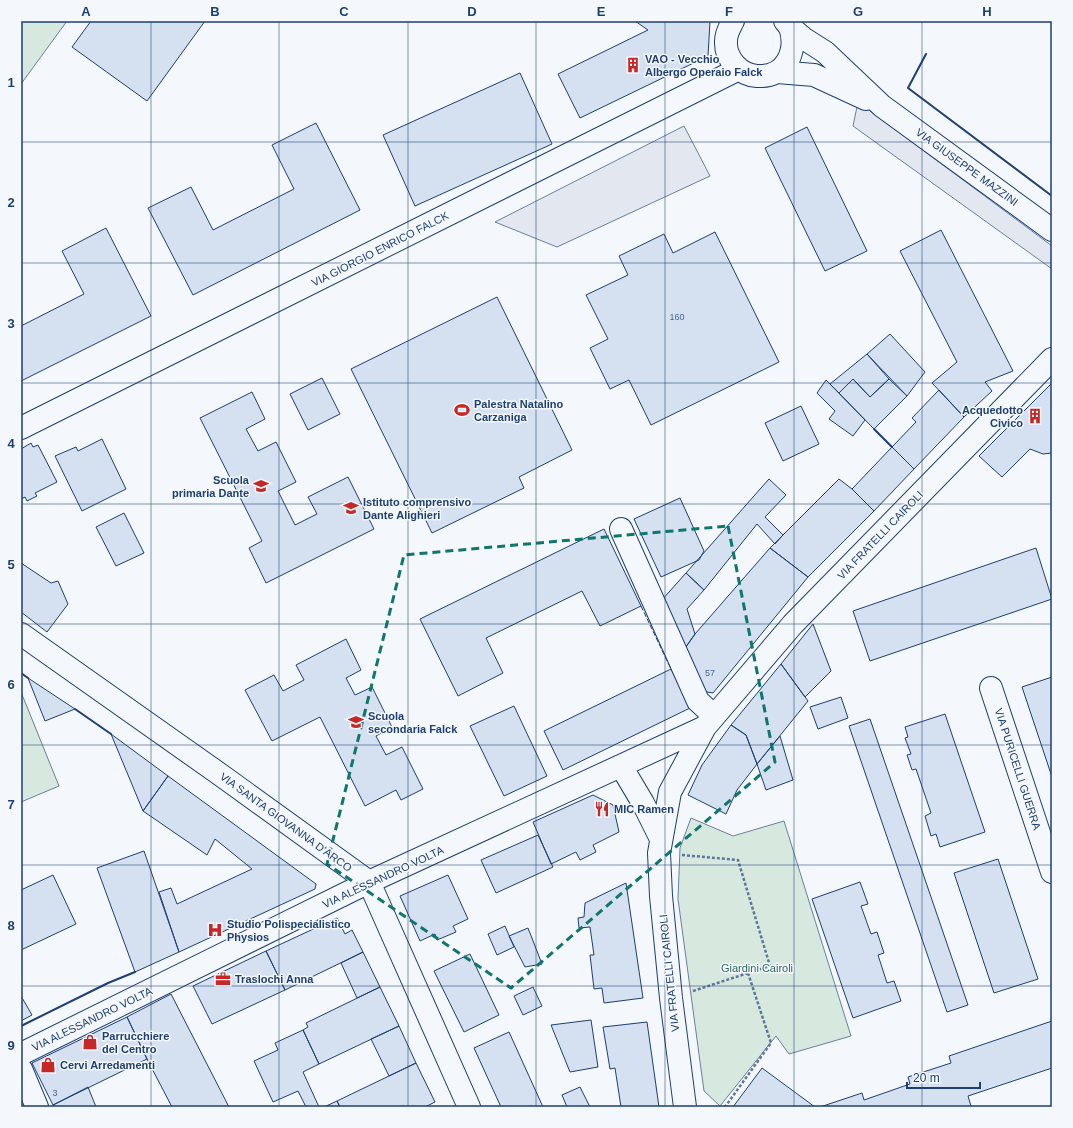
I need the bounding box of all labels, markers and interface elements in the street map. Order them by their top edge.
text: A [81,4,91,19]
text: B [210,4,220,19]
text: C [339,4,349,19]
text: D [467,4,477,19]
text: E [597,4,606,19]
text: F [725,4,733,19]
text: G [853,4,863,19]
text: H [982,4,992,19]
place label: VAO - Vecchio Albergo Operaio Falck [645,53,763,78]
building icon: VAO - Vecchio Albergo Operaio Falck [624,56,642,74]
text: 1 [7,75,15,90]
street label: VIA GIUSEPPE MAZZINI [914,126,1020,208]
text: 2 [7,195,15,210]
street label: VIA GIORGIO ENRICO FALCK [309,209,451,289]
house number: 160 [669,312,685,322]
text: 3 [7,316,15,331]
place label: Palestra Natalino Carzaniga [474,398,564,423]
sports icon: Palestra Natalino Carzaniga [453,401,471,419]
place label: Acquedotto Civico [962,404,1023,429]
building icon: Acquedotto Civico [1026,407,1044,425]
text: 4 [7,436,15,451]
place label: Scuola primaria Dante [172,474,250,499]
school or university icon: Scuola primaria Dante [252,477,270,495]
street label: VIA FRATELLI CAIROLI [835,488,925,582]
place label: Istituto comprensivo Dante Alighieri [363,496,471,521]
school or university icon: Istituto comprensivo Dante Alighieri [342,499,360,517]
text: 5 [7,557,15,572]
house number: 57 [705,668,715,678]
text: 6 [7,677,15,692]
street label: VIA PURICELLI GUERRA [993,707,1044,832]
place label: Scuola secondaria Falck [368,710,458,735]
school or university icon: Scuola secondaria Falck [347,713,365,731]
street label: VIA SANTA GIOVANNA D'ARCO [218,770,355,874]
text: 7 [7,797,15,812]
restaurant icon: MIC Ramen [593,800,611,818]
place label: MIC Ramen [614,803,674,815]
street label: VIA ALESSANDRO VOLTA [321,843,446,910]
street label: VIA FRATELLI CAIROLI [657,914,681,1032]
text: 8 [7,918,15,933]
place label: Studio Polispecialistico Physios [227,918,351,943]
hospital icon: Studio Polispecialistico Physios [206,921,224,939]
park label: Giardini Cairoli [721,962,793,974]
office icon: Traslochi Anna [214,970,232,988]
place label: Traslochi Anna [235,973,314,985]
street label: VIA ALESSANDRO VOLTA [30,984,155,1053]
place label: Parrucchiere del Centro [102,1030,169,1055]
shop icon: Parrucchiere del Centro [81,1033,99,1051]
text: 9 [7,1038,15,1053]
shop icon: Cervi Arredamenti [39,1056,57,1074]
place label: Cervi Arredamenti [60,1059,155,1071]
scale bar [907,1064,980,1090]
text: 20 m [913,1071,940,1085]
house number: 3 [52,1088,58,1098]

